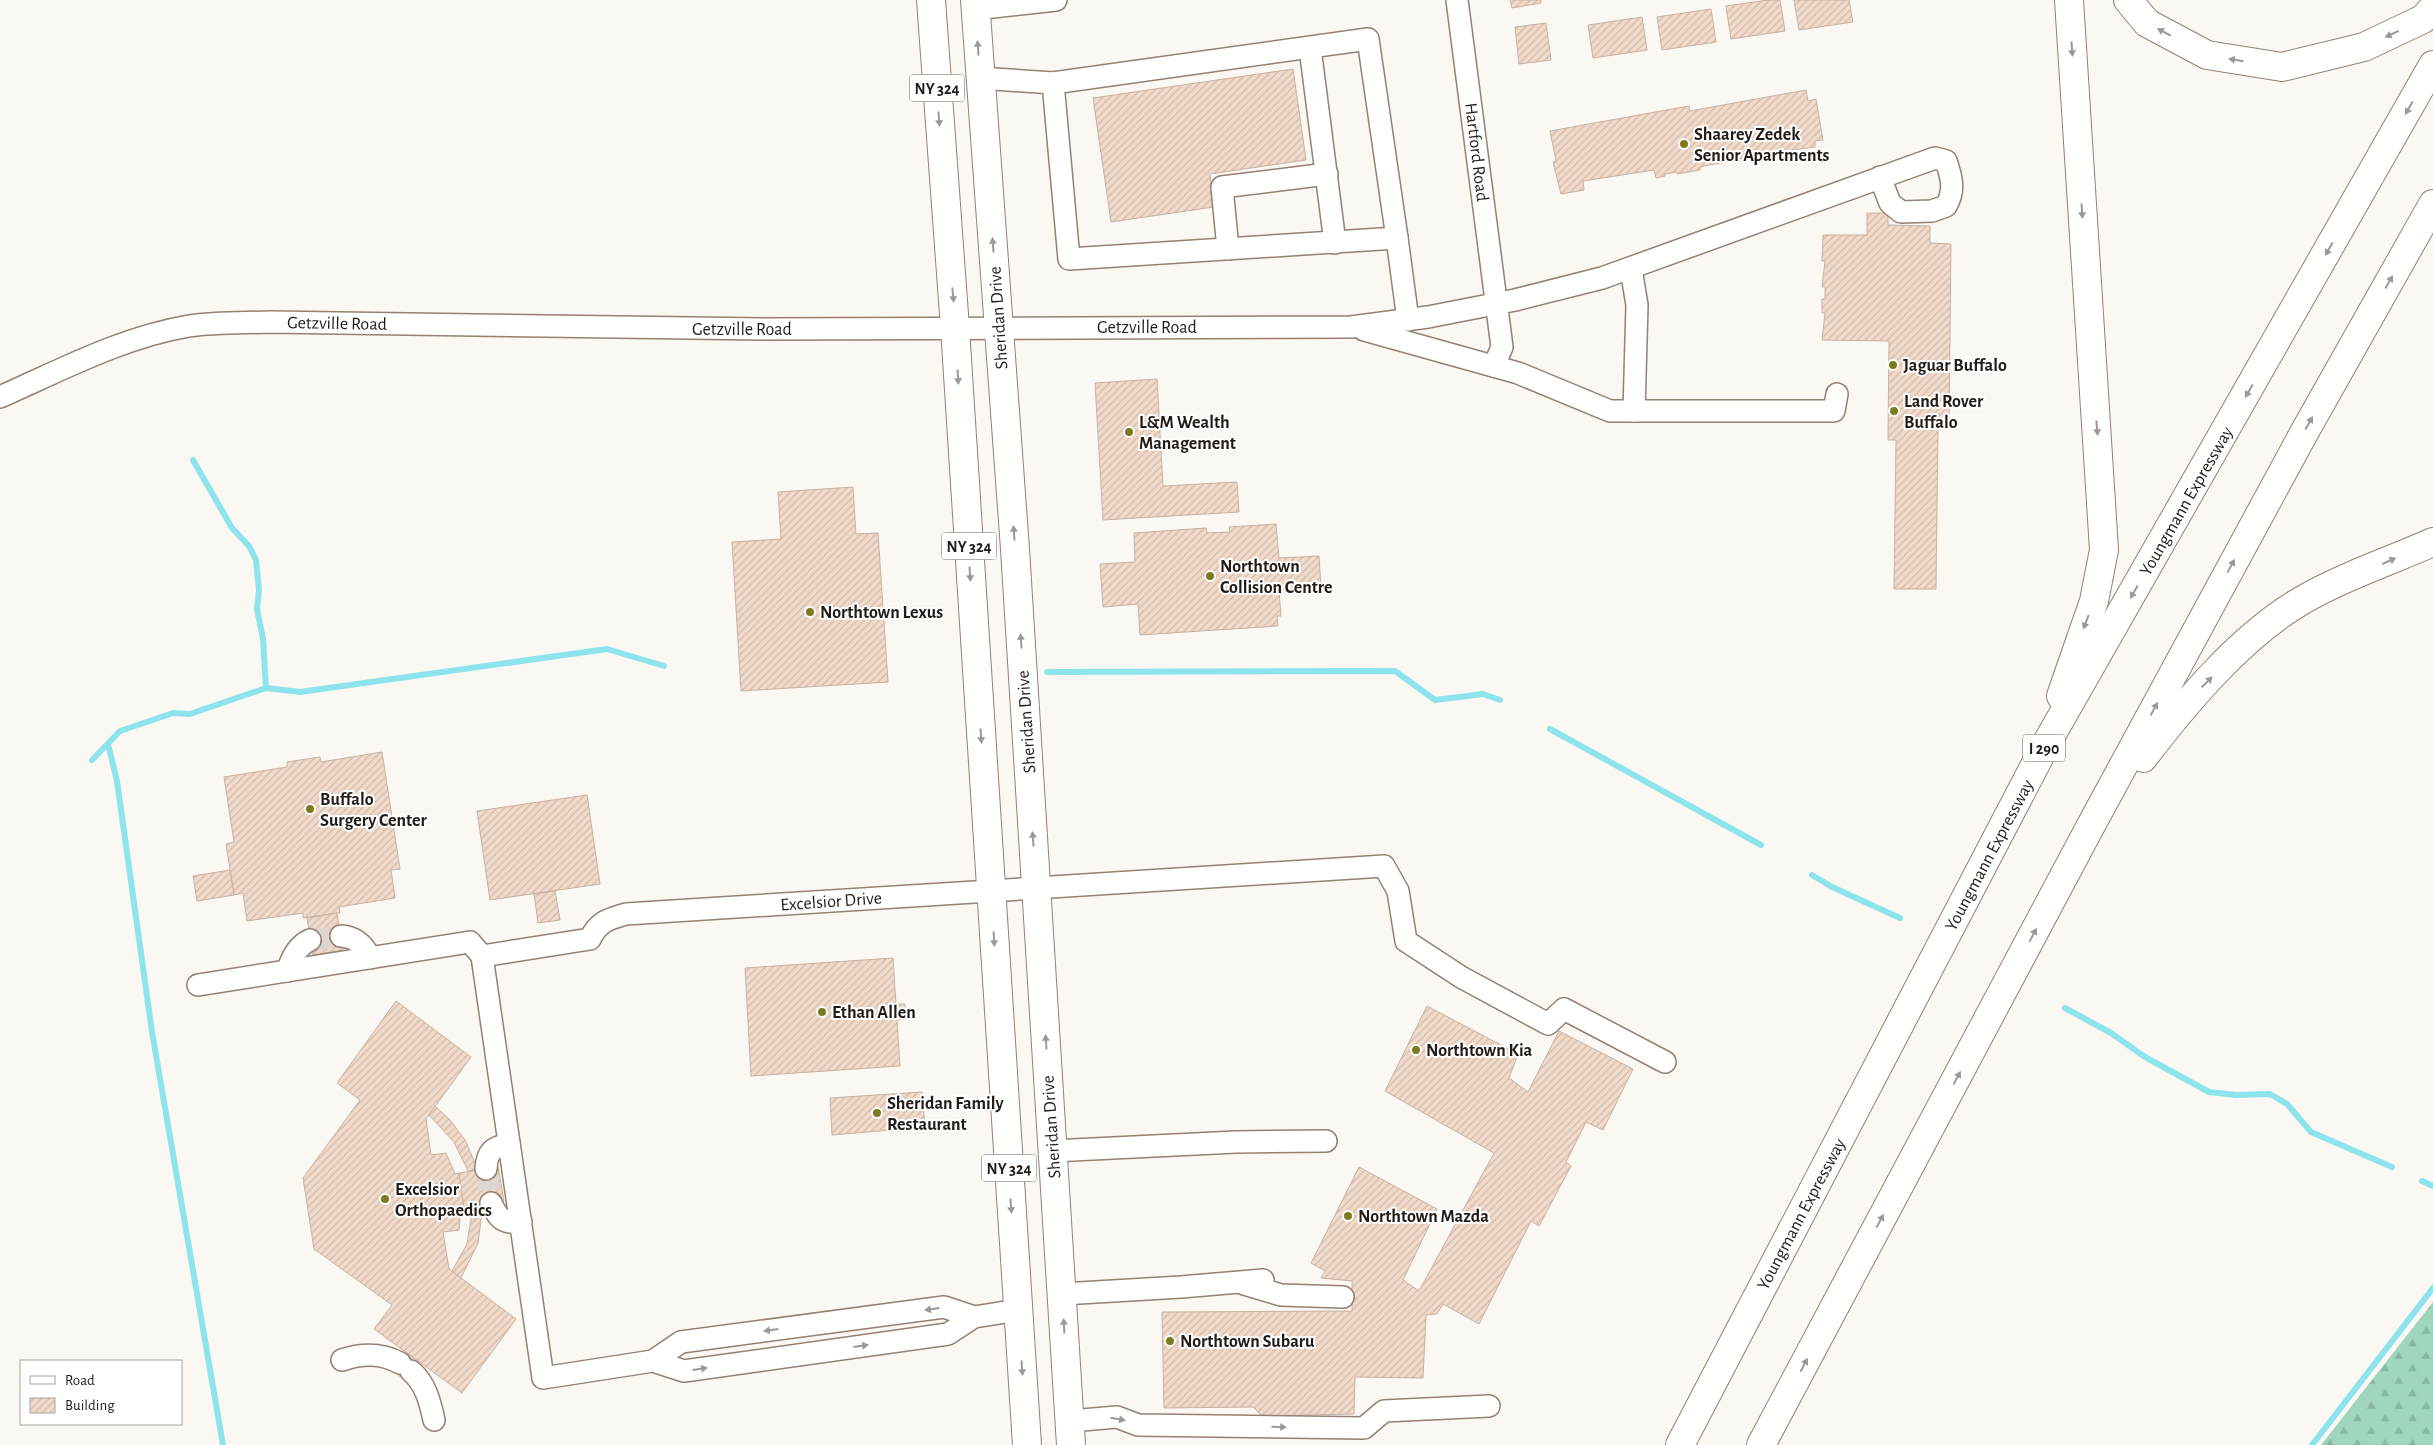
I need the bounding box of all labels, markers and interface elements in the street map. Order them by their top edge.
one-way arrow [2157,28,2171,36]
one-way arrow [2385,30,2399,38]
one-way arrow [974,39,982,55]
one-way arrow [2069,41,2077,57]
one-way arrow [2227,55,2243,63]
road number: NY 324 [910,75,964,102]
one-way arrow [2405,100,2413,115]
street label: Hartford Road [1461,102,1491,203]
one-way arrow [935,111,943,127]
place label: Shaarey Zedek Senior Apartments [1694,126,1830,165]
marker: Shaarey Zedek Senior Apartments [1678,138,1690,150]
one-way arrow [2079,203,2087,219]
one-way arrow [988,236,996,252]
one-way arrow [2325,242,2333,256]
street label: Sheridan Drive [986,266,1012,370]
one-way arrow [2385,274,2393,289]
one-way arrow [949,287,957,303]
street label: Getzville Road [287,314,387,334]
street label: Getzville Road [1097,319,1197,337]
street label: Getzville Road [692,321,792,339]
place label: Jaguar Buffalo [1903,357,2007,375]
marker: Jaguar Buffalo [1887,359,1899,371]
one-way arrow [955,369,963,385]
one-way arrow [2245,383,2253,398]
place label: Land Rover Buffalo [1904,393,1984,432]
marker: Land Rover Buffalo [1888,405,1900,417]
place label: L&M Wealth Management [1139,414,1236,453]
one-way arrow [2305,416,2313,431]
one-way arrow [2093,420,2101,436]
street label: Youngmann Expressway [2137,424,2237,579]
marker: L&M Wealth Management [1123,426,1135,438]
one-way arrow [1009,525,1017,541]
road number: NY 324 [942,532,996,560]
one-way arrow [2382,557,2396,565]
place label: Northtown Collision Centre [1220,558,1333,597]
one-way arrow [2227,559,2236,573]
one-way arrow [967,566,975,582]
marker: Northtown Collision Centre [1204,570,1216,582]
one-way arrow [2129,586,2138,599]
place label: Northtown Lexus [820,604,943,622]
marker: Northtown Lexus [804,606,816,618]
one-way arrow [2082,615,2089,630]
one-way arrow [1016,633,1024,649]
street label: Sheridan Drive [1014,670,1040,774]
one-way arrow [2201,676,2213,688]
one-way arrow [2150,702,2158,716]
one-way arrow [978,729,986,745]
road number: I 290 [2023,734,2065,761]
street label: Youngmann Expressway [1942,777,2038,934]
place label: Buffalo Surgery Center [320,791,427,830]
marker: Buffalo Surgery Center [304,803,316,815]
one-way arrow [1029,830,1037,846]
street label: Excelsior Drive [780,889,882,915]
one-way arrow [2029,927,2037,942]
one-way arrow [991,931,999,947]
place label: Ethan Allen [832,1004,916,1022]
marker: Ethan Allen [816,1006,828,1018]
one-way arrow [1041,1034,1049,1050]
place label: Northtown Kia [1426,1042,1533,1060]
marker: Northtown Kia [1410,1044,1422,1056]
one-way arrow [1952,1071,1961,1085]
street label: Sheridan Drive [1039,1075,1065,1179]
place label: Sheridan Family Restaurant [887,1095,1004,1134]
marker: Sheridan Family Restaurant [871,1107,883,1119]
street label: Youngmann Expressway [1754,1136,1850,1293]
road number: NY 324 [982,1154,1036,1182]
place label: Excelsior Orthopaedics [395,1181,492,1220]
marker: Excelsior Orthopaedics [379,1193,391,1205]
one-way arrow [1008,1198,1016,1214]
place label: Northtown Mazda [1358,1208,1489,1226]
marker: Northtown Mazda [1342,1210,1354,1222]
one-way arrow [1876,1214,1884,1229]
one-way arrow [923,1305,939,1313]
one-way arrow [1060,1318,1068,1334]
one-way arrow [762,1327,778,1335]
place label: Northtown Subaru [1180,1333,1315,1351]
marker: Northtown Subaru [1164,1335,1176,1347]
one-way arrow [853,1342,869,1350]
one-way arrow [1800,1358,1808,1372]
legend [20,1360,182,1425]
one-way arrow [1018,1360,1026,1376]
one-way arrow [693,1364,709,1372]
text: Road [65,1373,95,1388]
text: Building [65,1398,115,1413]
one-way arrow [1110,1416,1126,1424]
one-way arrow [1272,1423,1288,1431]

